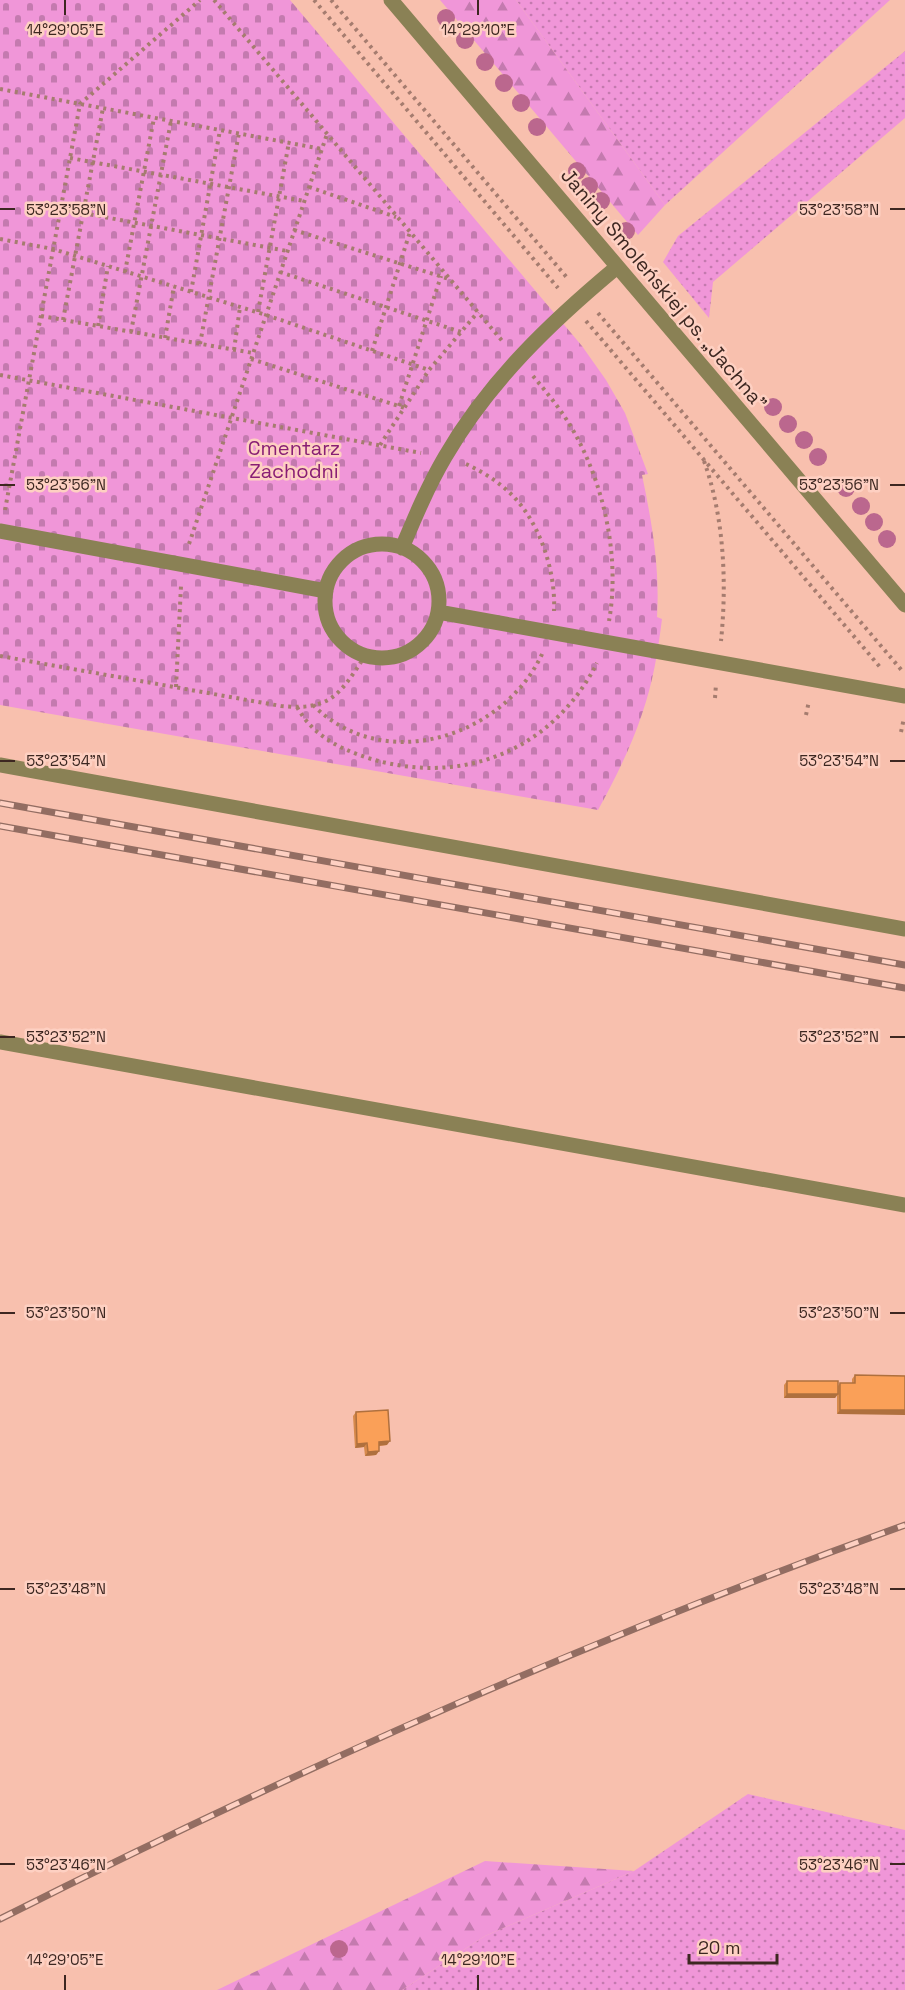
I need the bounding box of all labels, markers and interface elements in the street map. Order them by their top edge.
text: 14°29'05"E [27,20,103,39]
text: 14°29'10"E [441,20,515,39]
street label: Janiny Smoleńskiej ps. „Jachna” [555,163,773,415]
text: 53°23'58"N [26,200,106,219]
text: 53°23'58"N [799,200,879,219]
park label: Cmentarz Zachodni [248,435,340,484]
text: 53°23'56"N [26,475,106,494]
text: 53°23'56"N [799,475,879,494]
text: 53°23'54"N [26,751,106,770]
text: 53°23'54"N [799,751,879,770]
text: 53°23'52"N [26,1027,106,1046]
text: 53°23'52"N [799,1027,879,1046]
text: 53°23'50"N [26,1303,106,1322]
text: 53°23'50"N [799,1303,879,1322]
text: 53°23'48"N [26,1579,106,1598]
text: 53°23'48"N [799,1579,879,1598]
text: 53°23'46"N [26,1855,106,1874]
text: 53°23'46"N [799,1855,879,1874]
scale bar [689,1927,778,1965]
text: 20 m [698,1936,741,1959]
text: 14°29'05"E [27,1950,103,1969]
text: 14°29'10"E [441,1950,515,1969]

